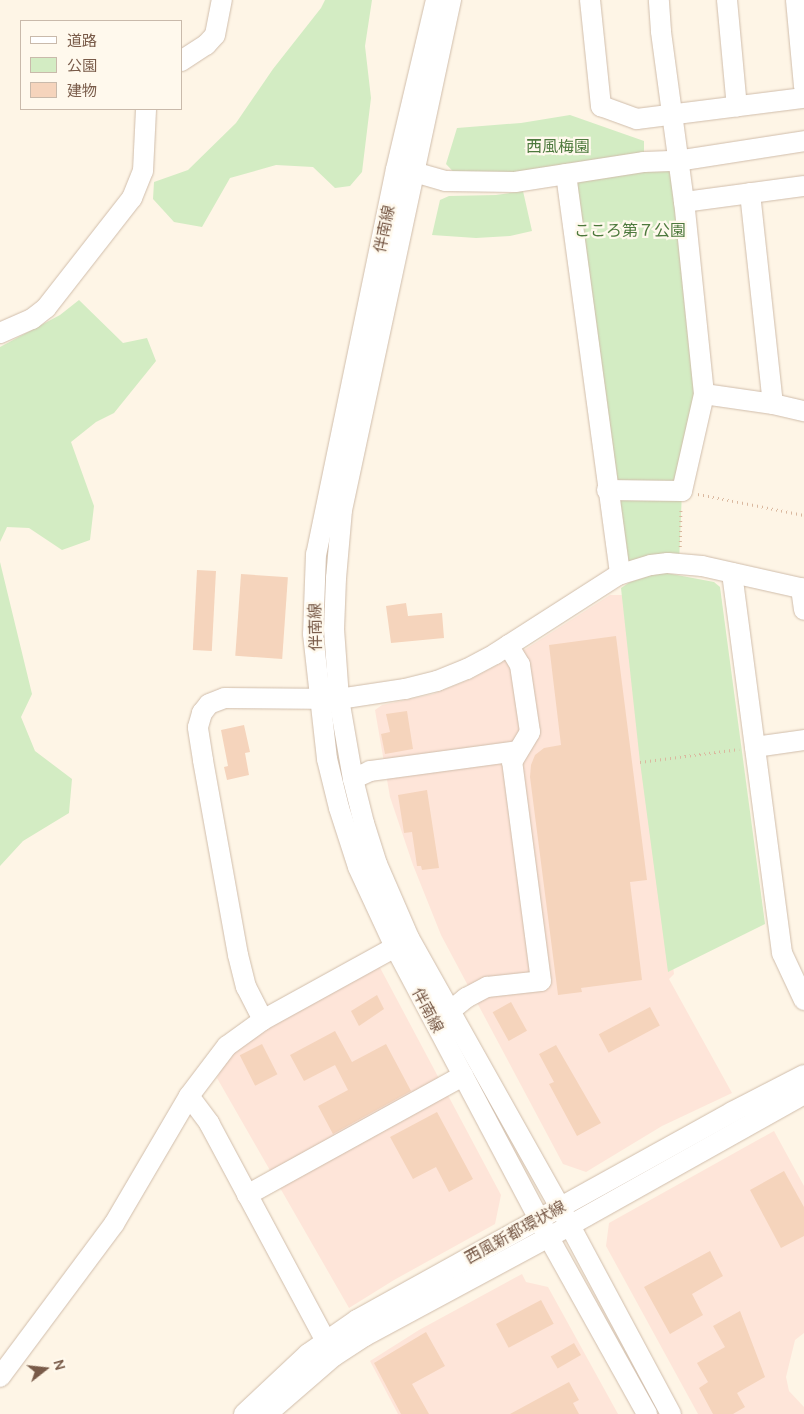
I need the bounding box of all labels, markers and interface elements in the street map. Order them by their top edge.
legend [20,20,182,110]
text: 道路 [67,30,97,51]
text: 公園 [67,55,97,76]
text: 建物 [67,80,97,101]
park label: 西風梅園 [526,136,590,156]
street label: 伴南線 [370,204,398,254]
park label: こころ第７公園 [574,220,686,240]
street label: 伴南線 [305,603,325,651]
street label: 伴南線 [408,984,448,1036]
street label: 西風新都環状線 [461,1196,569,1268]
north arrow [20,1344,70,1394]
text: N [49,1357,70,1372]

